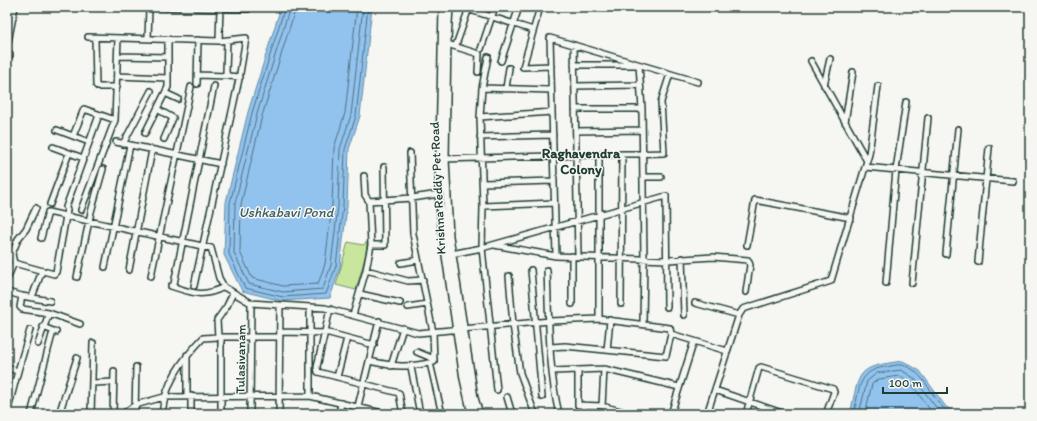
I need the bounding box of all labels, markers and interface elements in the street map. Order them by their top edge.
street label: Krishna Reddy Pet Road [427,121,448,255]
district label: Raghavendra Colony [542,145,621,178]
water label: Ushkabavi Pond [239,204,335,221]
street label: Tulasivanam [232,324,249,394]
scale bar [883,369,947,395]
text: 100 m [889,376,922,390]

